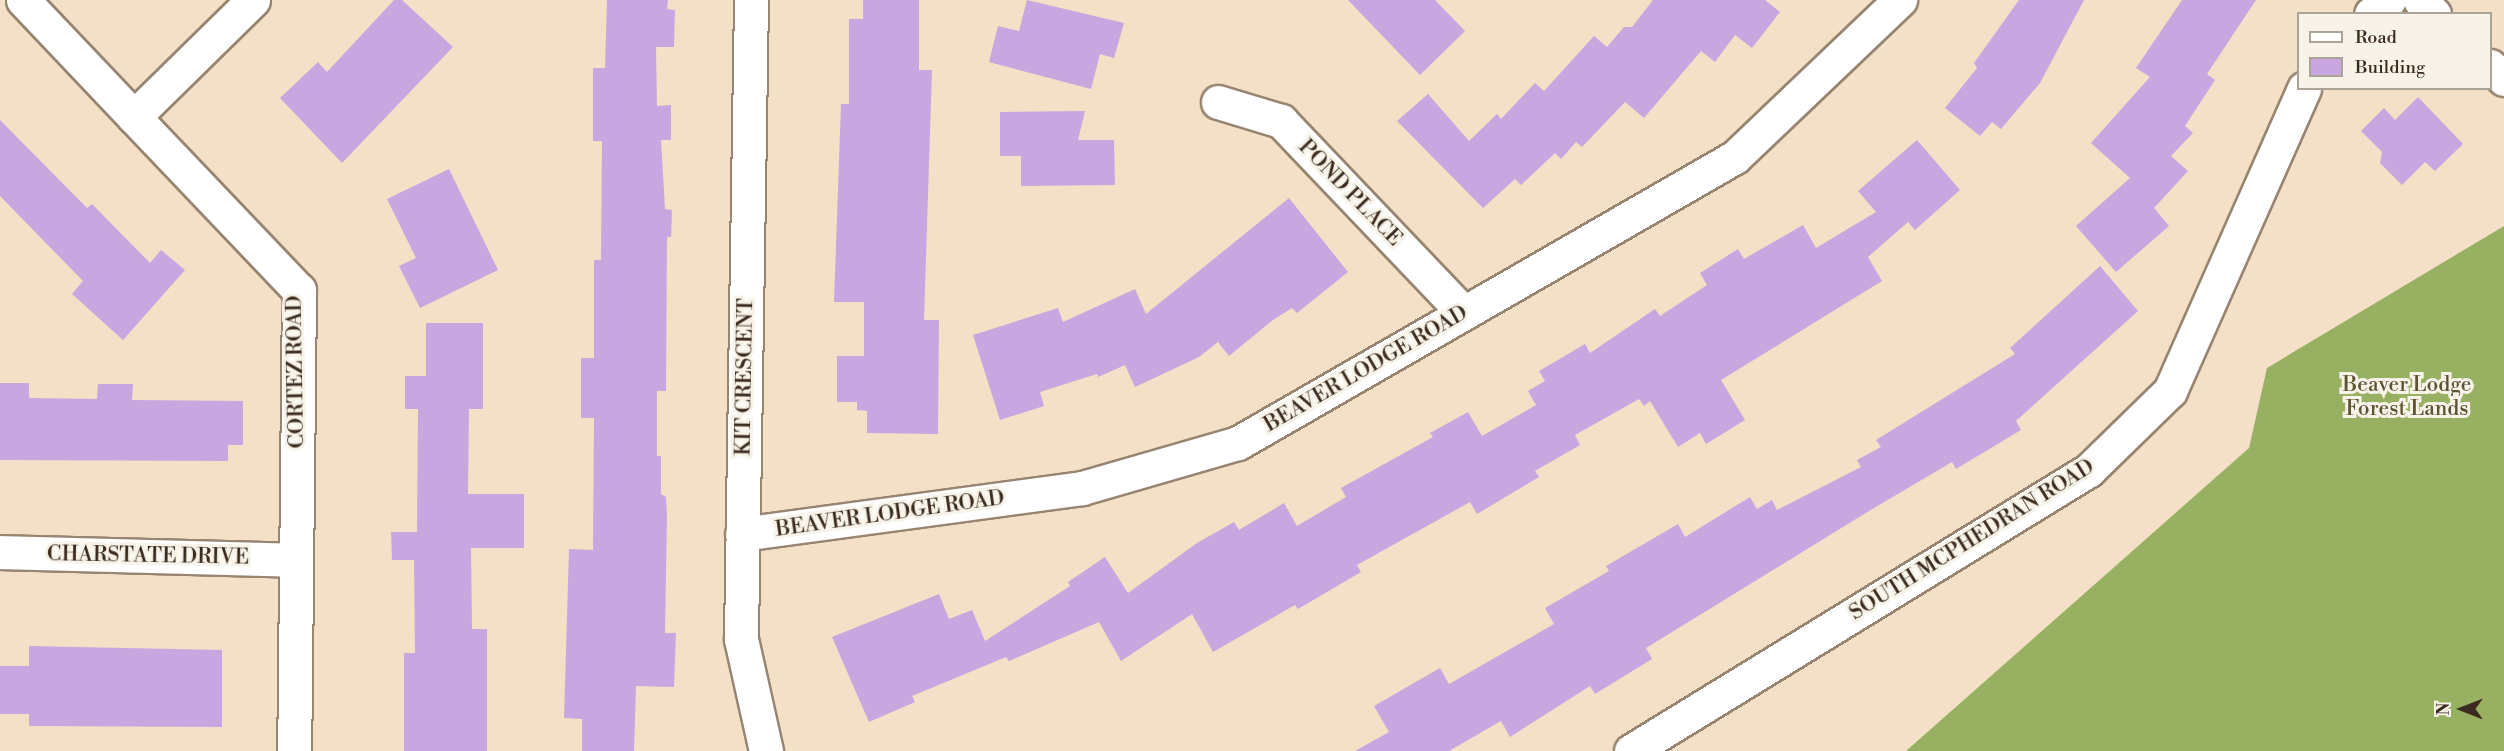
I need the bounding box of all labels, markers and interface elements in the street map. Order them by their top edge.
legend [2297,12,2492,90]
text: Road [2355,26,2397,49]
text: Building [2355,56,2425,79]
street label: POND PLACE [1293,135,1407,251]
street label: CORTEZ ROAD [282,295,310,449]
street label: KIT CRESCENT [731,298,759,456]
street label: BEAVER LODGE ROAD [1260,300,1472,438]
park label: Beaver Lodge Forest Lands [2343,372,2471,422]
street label: SOUTH MCPHEDRAN ROAD [1845,454,2099,626]
street label: BEAVER LODGE ROAD [774,485,1006,543]
street label: CHARSTATE DRIVE [47,542,249,570]
north arrow [2432,679,2492,739]
text: N [2434,703,2454,715]

